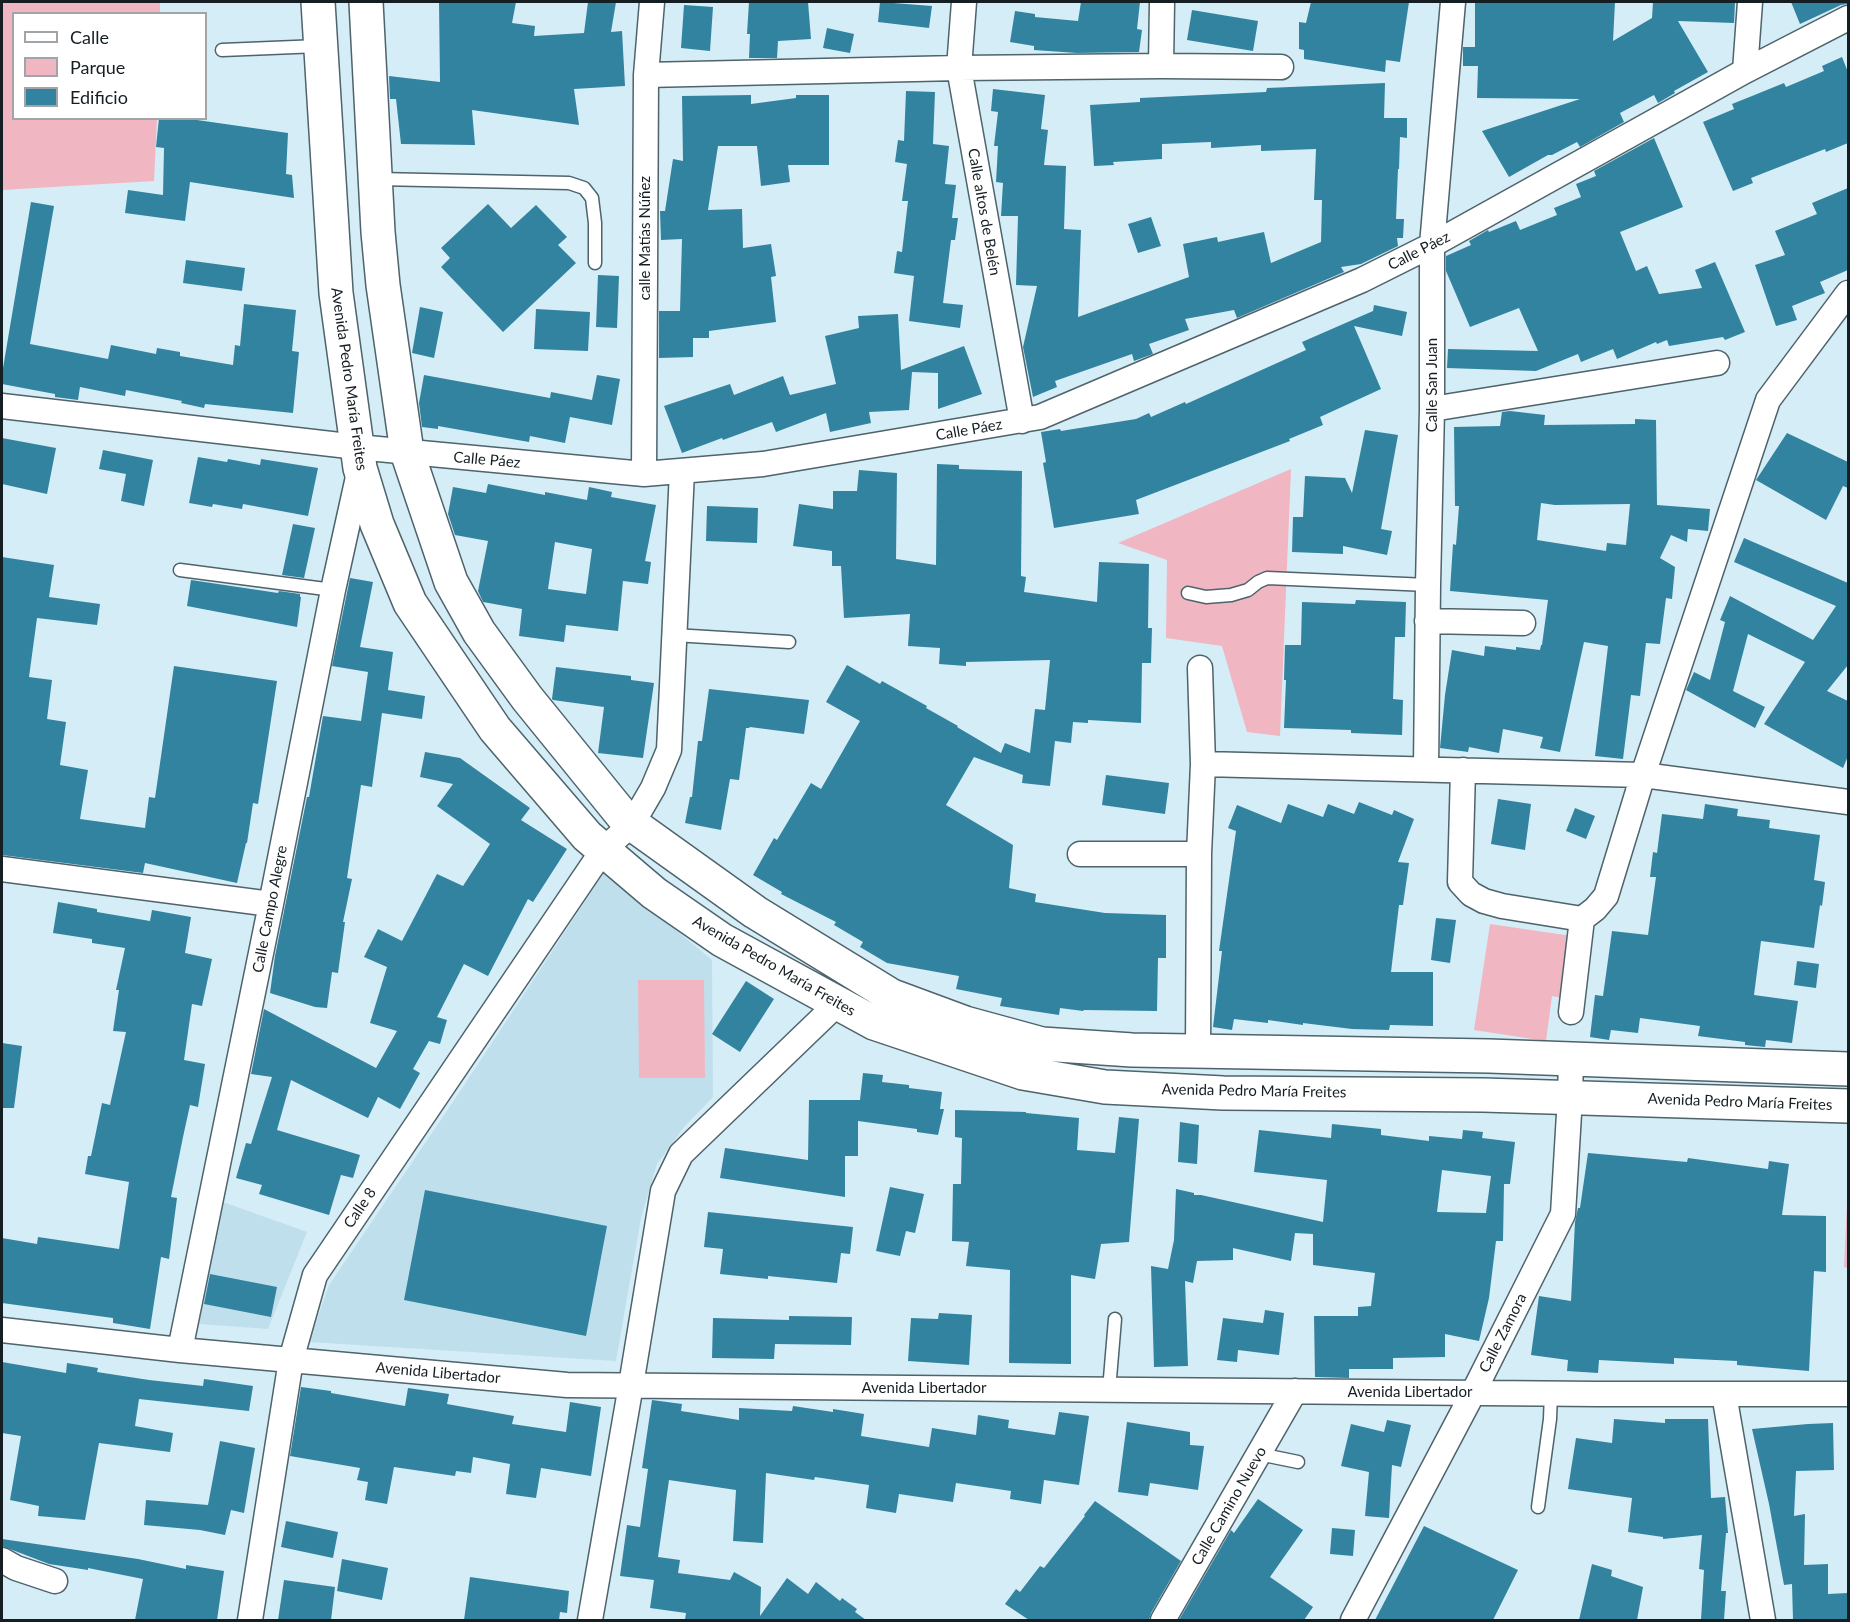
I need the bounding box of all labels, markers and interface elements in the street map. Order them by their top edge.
legend [12,12,207,120]
text: Calle [70,26,109,48]
text: Parque [70,56,125,78]
text: Edificio [70,86,128,108]
street label: Calle altos de Belén [964,147,1004,277]
street label: calle Matías Núñez [636,176,654,300]
street label: Calle Páez [1385,228,1453,274]
street label: Avenida Pedro María Freites [327,286,371,472]
street label: Calle San Juan [1423,338,1441,432]
street label: Calle Páez [934,415,1004,445]
street label: Calle Páez [453,448,521,472]
street label: Calle Campo Alegre [249,844,291,974]
street label: Avenida Pedro María Freites [689,912,859,1020]
street label: Avenida Pedro María Freites [1161,1080,1347,1102]
street label: Avenida Pedro María Freites [1647,1090,1833,1114]
street label: Calle 8 [340,1184,380,1232]
street label: Calle Zamora [1475,1290,1531,1376]
street label: Avenida Libertador [375,1359,501,1387]
street label: Avenida Libertador [862,1379,986,1397]
street label: Avenida Libertador [1348,1383,1472,1401]
street label: Calle Camino Nuevo [1188,1444,1270,1568]

